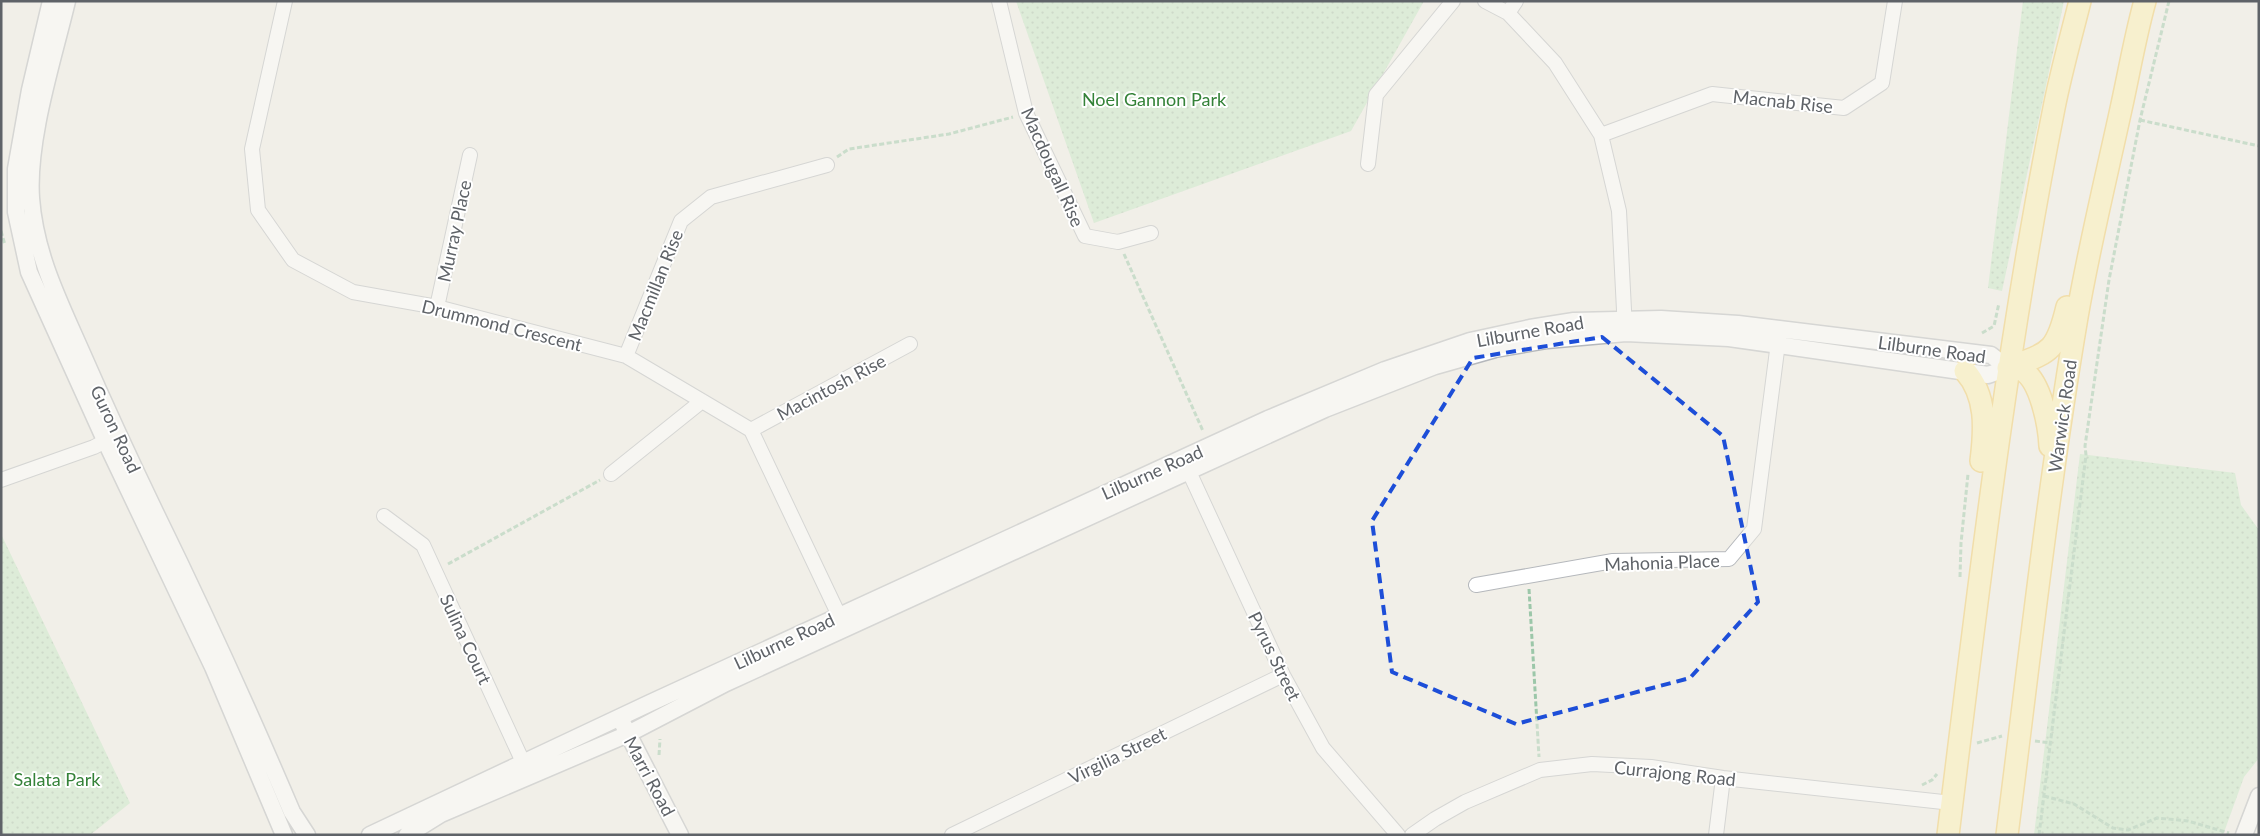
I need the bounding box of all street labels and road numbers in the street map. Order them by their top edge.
street label: Macnab Rise [1732,85,1834,117]
street label: Macdougall Rise [1017,104,1089,230]
street label: Murray Place [432,178,476,284]
street label: Macmillan Rise [623,226,687,344]
street label: Drummond Crescent [420,294,585,356]
street label: Lilburne Road [1475,311,1585,351]
street label: Lilburne Road [1877,331,1987,367]
street label: Macintosh Rise [773,349,889,425]
street label: Warwick Road [2043,358,2081,474]
street label: Guron Road [86,382,146,476]
street label: Lilburne Road [1098,440,1206,504]
street label: Mahonia Place [1604,549,1720,575]
street label: Sulina Court [436,590,497,688]
street label: Lilburne Road [730,608,838,674]
street label: Pyrus Street [1244,608,1306,705]
street label: Virgilia Street [1065,722,1170,788]
street label: Marri Road [620,732,680,820]
street label: Currajong Road [1613,756,1737,790]

